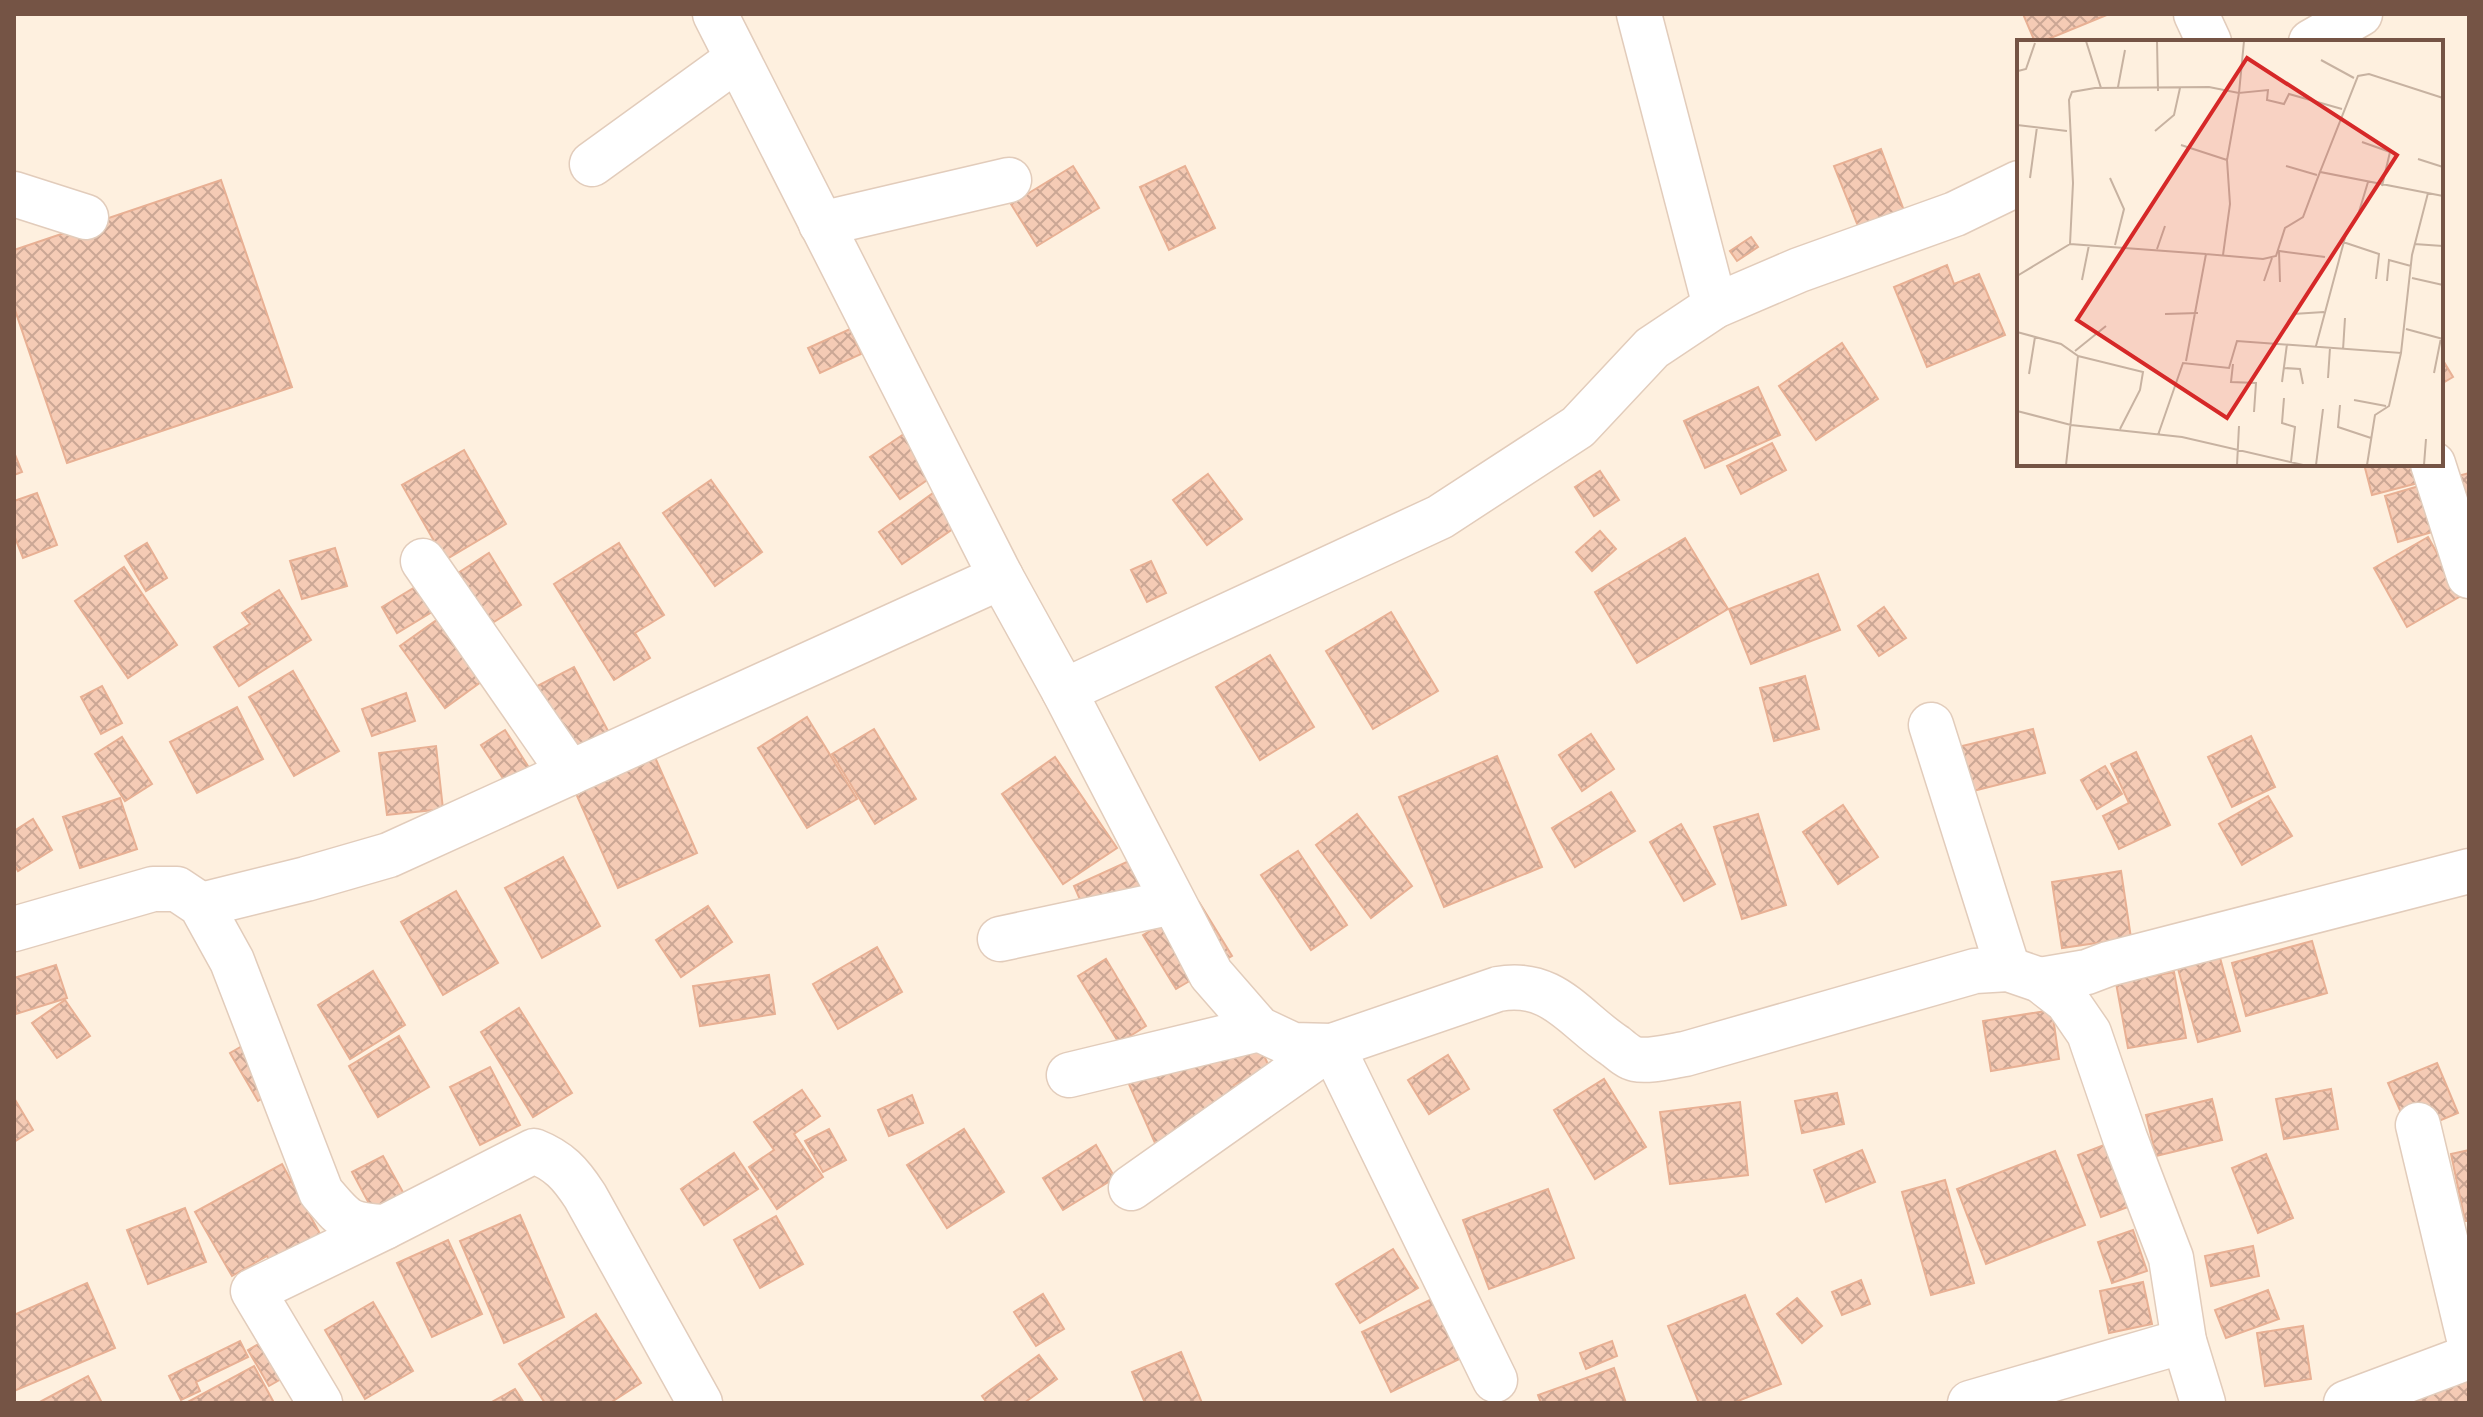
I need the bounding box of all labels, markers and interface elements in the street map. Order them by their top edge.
inset map [2017,40,2443,466]

